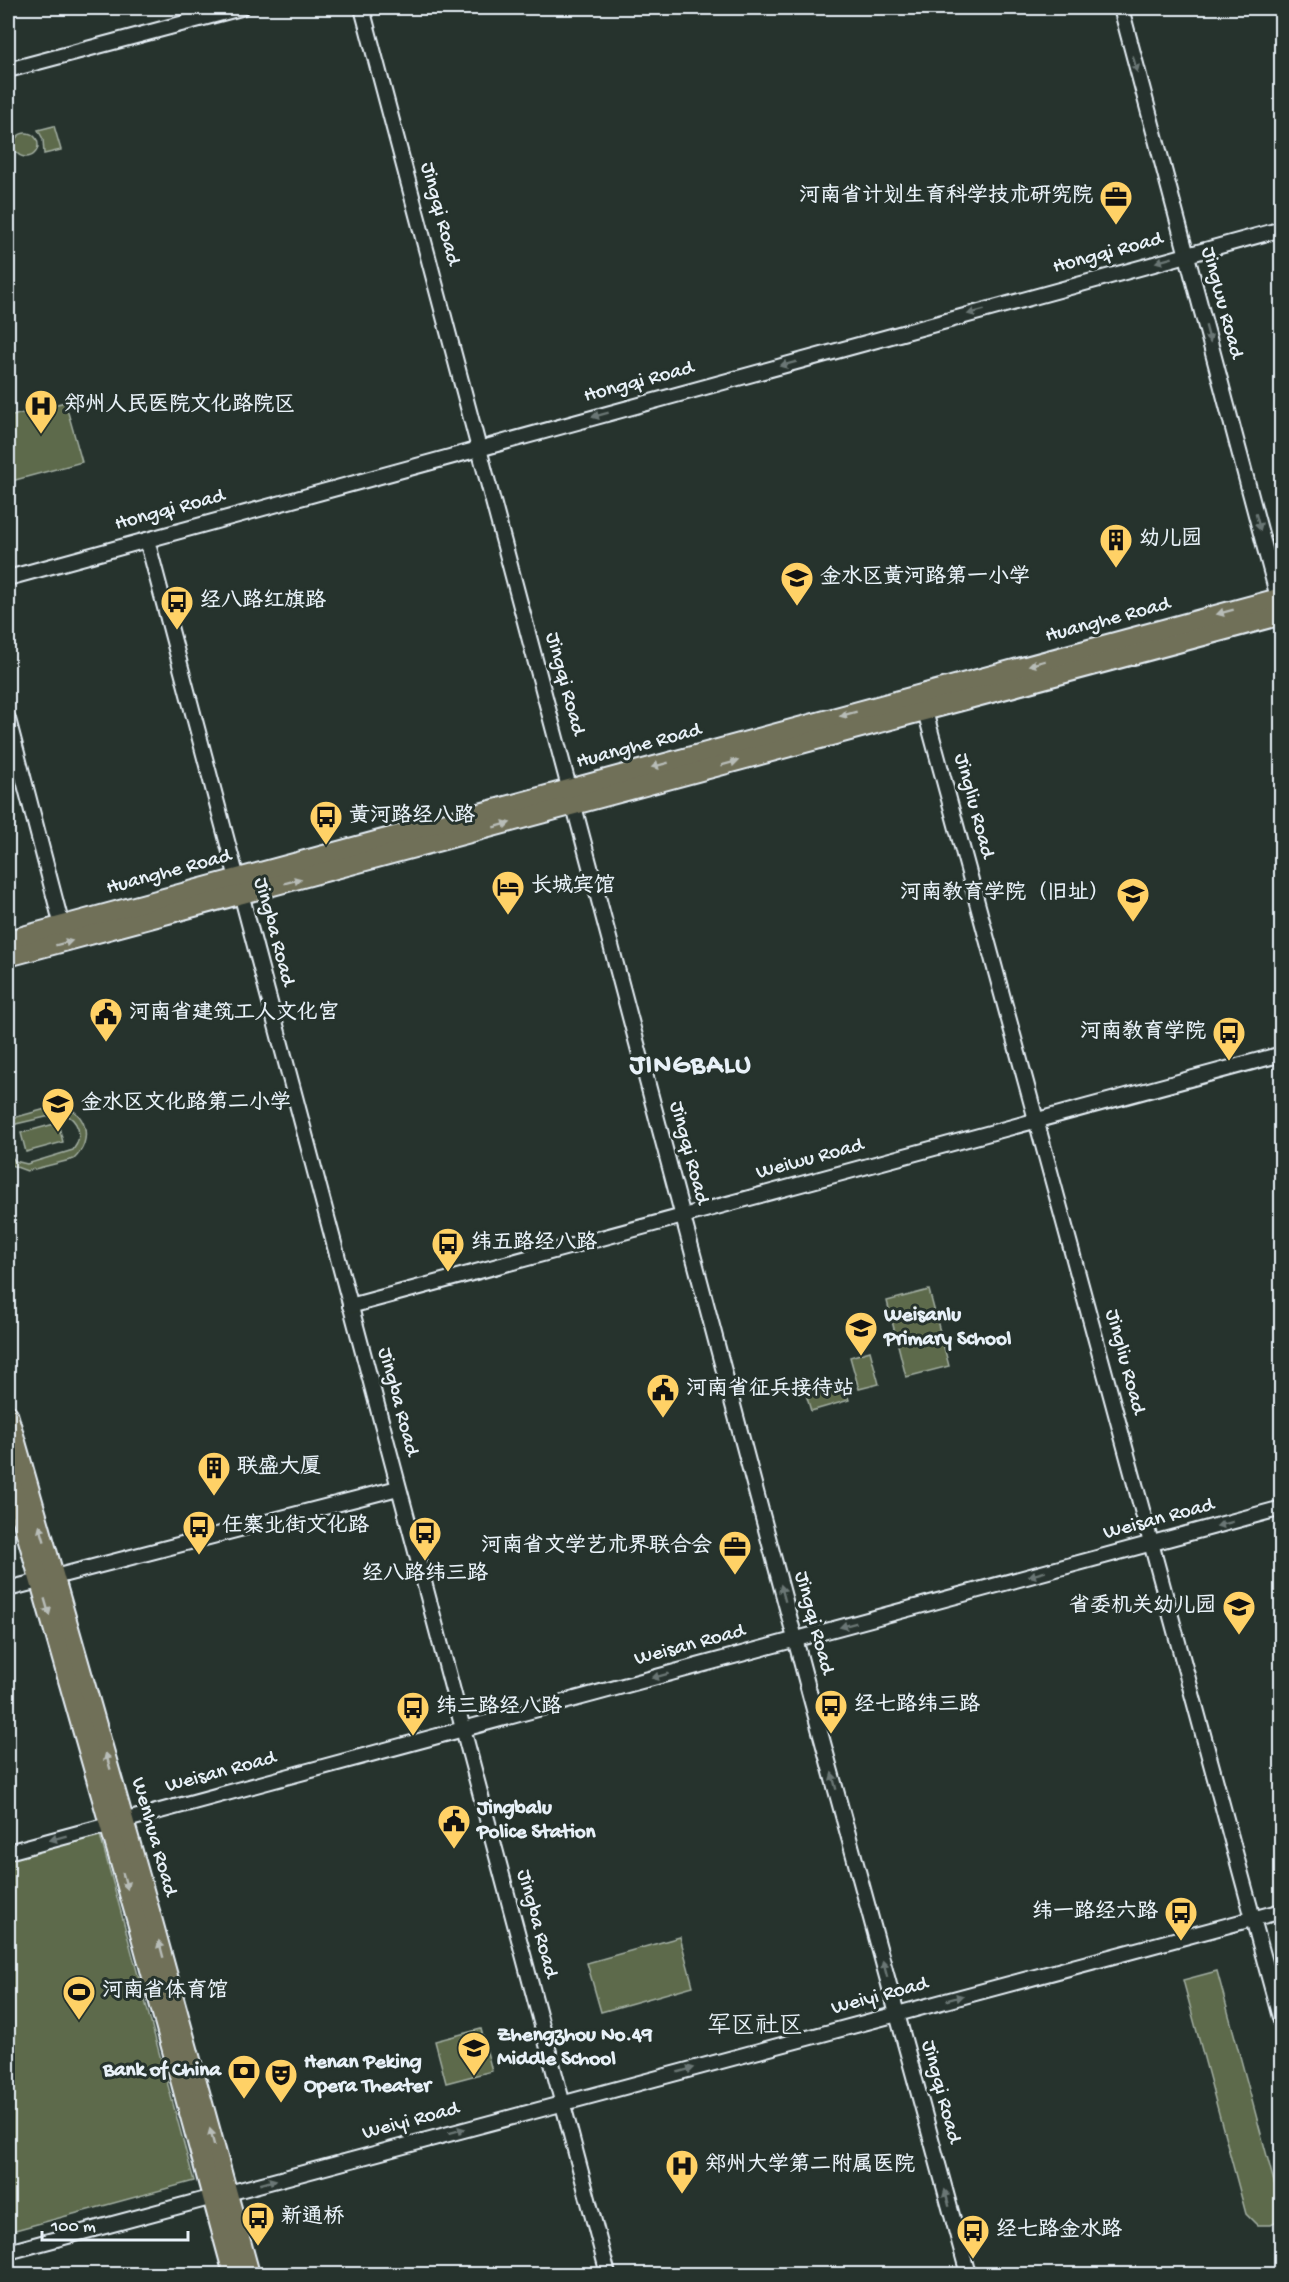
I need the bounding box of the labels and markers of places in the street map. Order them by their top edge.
office icon: 河南省计划生育科学技术研究院 [1098,179,1134,226]
place label: 河南省计划生育科学技术研究院 [799,183,1093,210]
hospital icon: 郑州人民医院文化路院区 [23,388,59,435]
place label: 郑州人民医院文化路院区 [64,392,295,419]
building icon: 幼儿园 [1098,522,1134,569]
place label: 幼儿园 [1139,527,1202,553]
school or university icon: 金水区黄河路第一小学 [779,560,815,607]
place label: 金水区黄河路第一小学 [820,564,1030,591]
bus stop icon: 经八路红旗路 [159,584,195,631]
place label: 经八路红旗路 [200,588,326,615]
bus stop icon: 黄河路经八路 [308,799,344,846]
place label: 黄河路经八路 [349,803,475,830]
hotel icon: 长城宾馆 [490,869,526,916]
place label: 长城宾馆 [531,873,615,900]
school or university icon: 河南教育学院（旧址） [1115,876,1151,923]
place label: 河南教育学院（旧址） [900,880,1110,907]
public building icon: 河南省建筑工人文化宫 [88,996,124,1043]
place label: 河南省建筑工人文化宫 [129,1000,339,1027]
bus stop icon: 河南教育学院 [1211,1015,1247,1062]
place label: 河南教育学院 [1080,1019,1206,1046]
school or university icon: 金水区文化路第二小学 [40,1086,76,1133]
place label: 金水区文化路第二小学 [81,1090,291,1117]
bus stop icon: 纬五路经八路 [430,1226,466,1273]
place label: 纬五路经八路 [471,1230,597,1257]
place label: Weisanlu Primary School [883,1304,1012,1353]
school or university icon: Weisanlu Primary School [843,1310,879,1357]
public building icon: 河南省征兵接待站 [645,1372,681,1419]
place label: 河南省征兵接待站 [686,1376,854,1403]
building icon: 联盛大厦 [196,1450,232,1497]
place label: 联盛大厦 [237,1454,321,1481]
bus stop icon: 任寨北街文化路 [181,1509,217,1556]
place label: 任寨北街文化路 [222,1513,369,1540]
bus stop icon: 经八路纬三路 [407,1515,443,1562]
office icon: 河南省文学艺术界联合会 [717,1529,753,1576]
place label: 河南省文学艺术界联合会 [481,1533,712,1560]
place label: 经八路纬三路 [362,1561,488,1588]
school or university icon: 省委机关幼儿园 [1221,1589,1257,1636]
place label: 省委机关幼儿园 [1069,1593,1216,1620]
bus stop icon: 经七路纬三路 [813,1688,849,1735]
bus stop icon: 纬三路经八路 [395,1690,431,1737]
place label: 经七路纬三路 [854,1692,980,1719]
place label: 纬三路经八路 [436,1694,562,1721]
place label: Jingbalu Police Station [476,1797,597,1846]
public building icon: Jingbalu Police Station [436,1803,472,1850]
bus stop icon: 纬一路经六路 [1163,1895,1199,1942]
place label: 纬一路经六路 [1032,1899,1158,1926]
sports icon: 河南省体育馆 [61,1974,97,2021]
place label: 河南省体育馆 [102,1978,228,2005]
place label: Zhengzhou No.49 Middle School [497,2024,653,2073]
school or university icon: Zhengzhou No.49 Middle School [456,2030,492,2077]
place label: Henan Peking Opera Theater [304,2051,433,2100]
bank icon: Bank of China [226,2053,262,2100]
theatre icon: Henan Peking Opera Theater [263,2057,299,2104]
place label: Bank of China [102,2059,222,2084]
hospital icon: 郑州大学第二附属医院 [664,2148,700,2195]
place label: 郑州大学第二附属医院 [705,2152,915,2179]
bus stop icon: 新通桥 [240,2200,276,2247]
place label: 新通桥 [281,2205,344,2231]
bus stop icon: 经七路金水路 [955,2213,991,2260]
place label: 经七路金水路 [996,2217,1122,2244]

